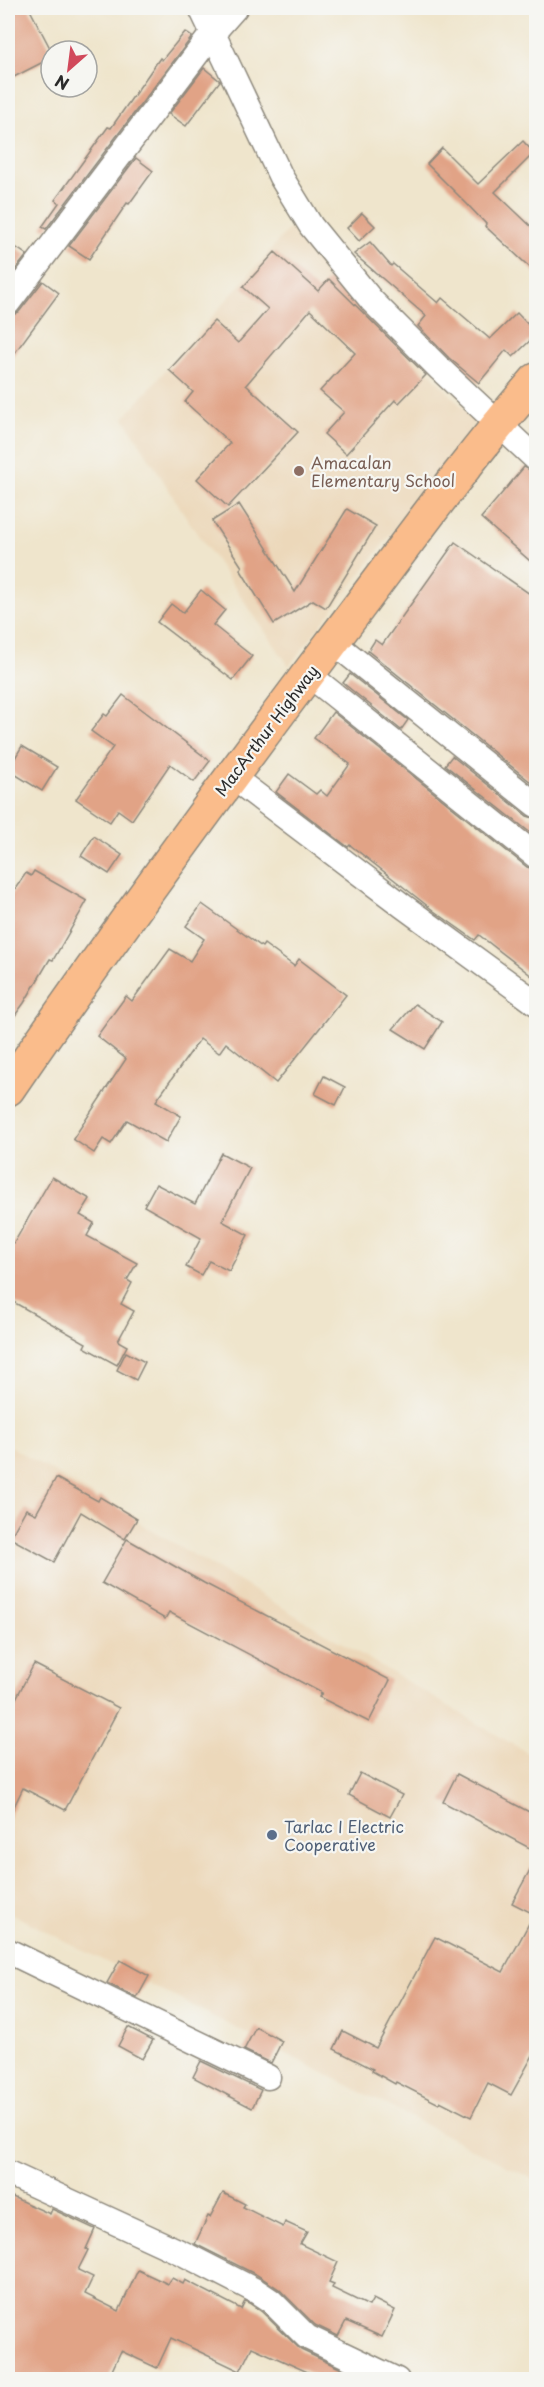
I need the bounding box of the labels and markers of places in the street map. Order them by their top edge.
place label: Amacalan Elementary School [311,450,455,492]
marker: Amacalan Elementary School [292,464,306,478]
place label: Tarlac I Electric Cooperative [284,1814,404,1856]
marker: Tarlac I Electric Cooperative [265,1828,279,1842]

